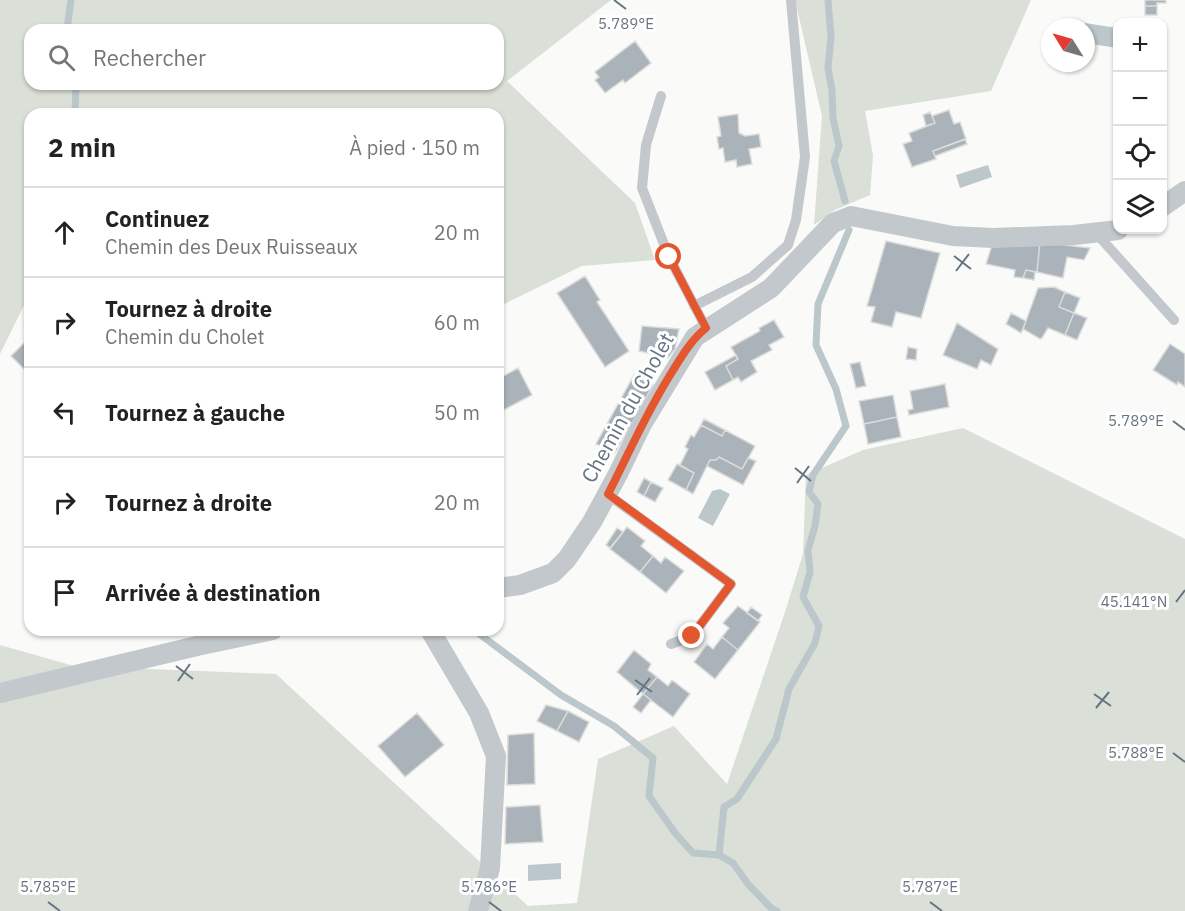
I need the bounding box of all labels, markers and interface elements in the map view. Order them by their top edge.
text: 5.789°E [598,14,654,33]
north arrow [1041,18,1095,72]
map controls [1113,18,1167,234]
button: + [1113,18,1167,72]
search box [24,24,504,90]
icon: search [45,41,78,74]
text: Rechercher [93,43,206,72]
button: − [1113,72,1167,126]
button: locate [1113,126,1167,180]
text: 2 min [48,130,116,164]
text: À pied · 150 m [349,134,480,161]
button: layers [1113,180,1167,234]
text: Continuez [105,204,209,233]
icon: ahead [48,216,81,249]
text: 20 m [434,219,480,246]
text: Chemin des Deux Ruisseaux [105,233,358,260]
route start [655,243,681,269]
text: Tournez à droite [105,294,272,323]
icon: right [48,306,81,339]
text: 60 m [434,309,480,336]
text: Chemin du Cholet [105,323,264,350]
street label: Chemin du Cholet [574,328,680,487]
icon: left [48,396,81,429]
text: Tournez à gauche [105,398,285,427]
text: 50 m [434,399,480,426]
text: 5.789°E [1108,411,1164,430]
icon: right [48,486,81,519]
text: Tournez à droite [105,488,272,517]
text: 20 m [434,489,480,516]
icon: arrive [48,576,81,609]
text: Arrivée à destination [105,578,321,607]
text: 45.141°N [1101,592,1167,611]
route end [678,622,704,648]
text: 5.788°E [1108,743,1164,762]
text: 5.785°E [20,877,76,896]
text: 5.786°E [461,877,517,896]
text: 5.787°E [902,877,958,896]

